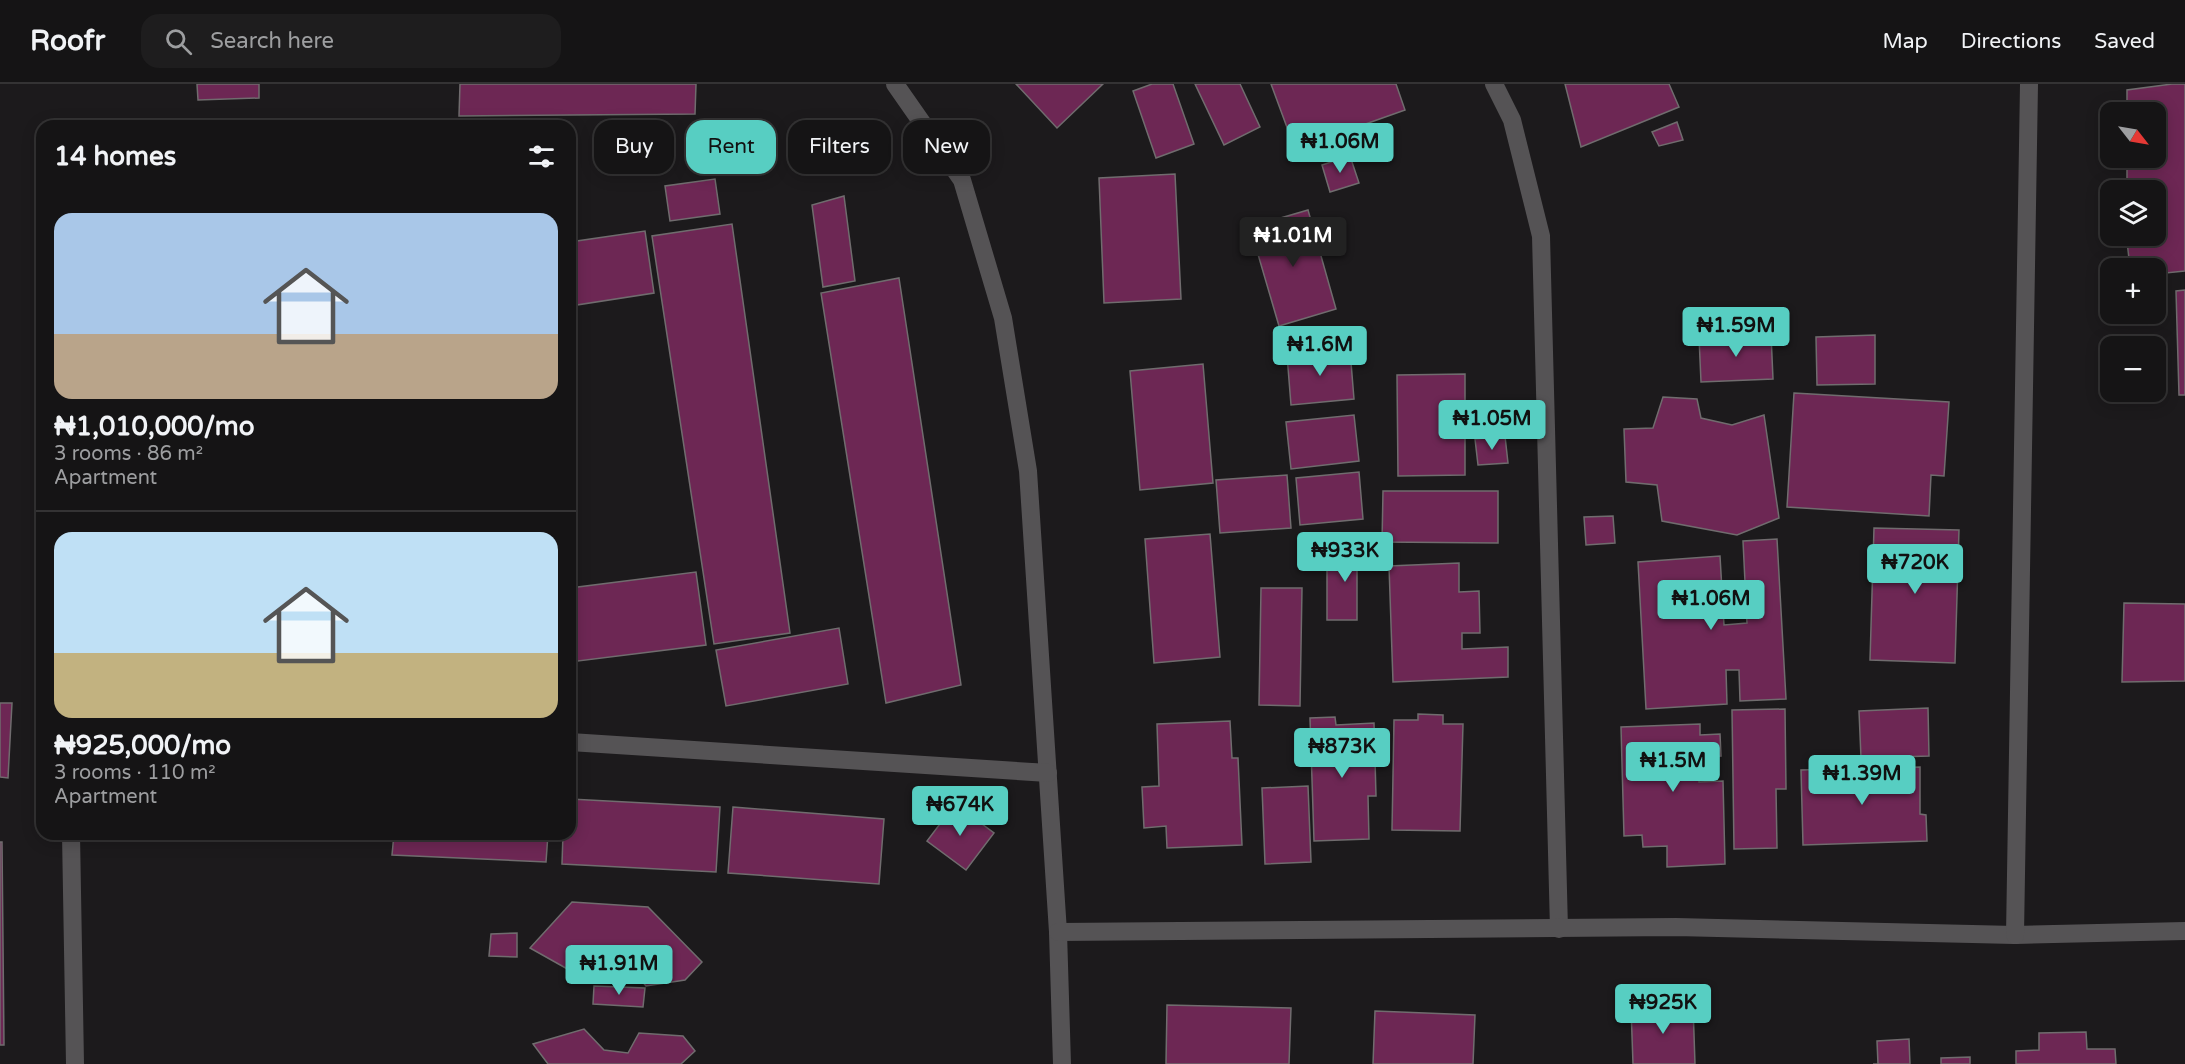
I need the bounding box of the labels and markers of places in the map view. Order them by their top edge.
pin: ₦1.06M [1291,123,1389,174]
pin: ₦1.01M [1244,217,1342,268]
pin: ₦1.59M [1687,307,1785,358]
pin: ₦1.6M [1278,326,1362,377]
pin: ₦1.05M [1443,400,1541,451]
pin: ₦933K [1303,532,1387,583]
pin: ₦720K [1873,544,1957,595]
pin: ₦1.06M [1662,580,1760,631]
pin: ₦873K [1300,728,1384,779]
pin: ₦1.5M [1631,742,1715,793]
pin: ₦1.39M [1813,755,1911,806]
pin: ₦674K [918,786,1002,837]
pin: ₦1.91M [570,945,668,996]
pin: ₦925K [1621,984,1705,1035]

